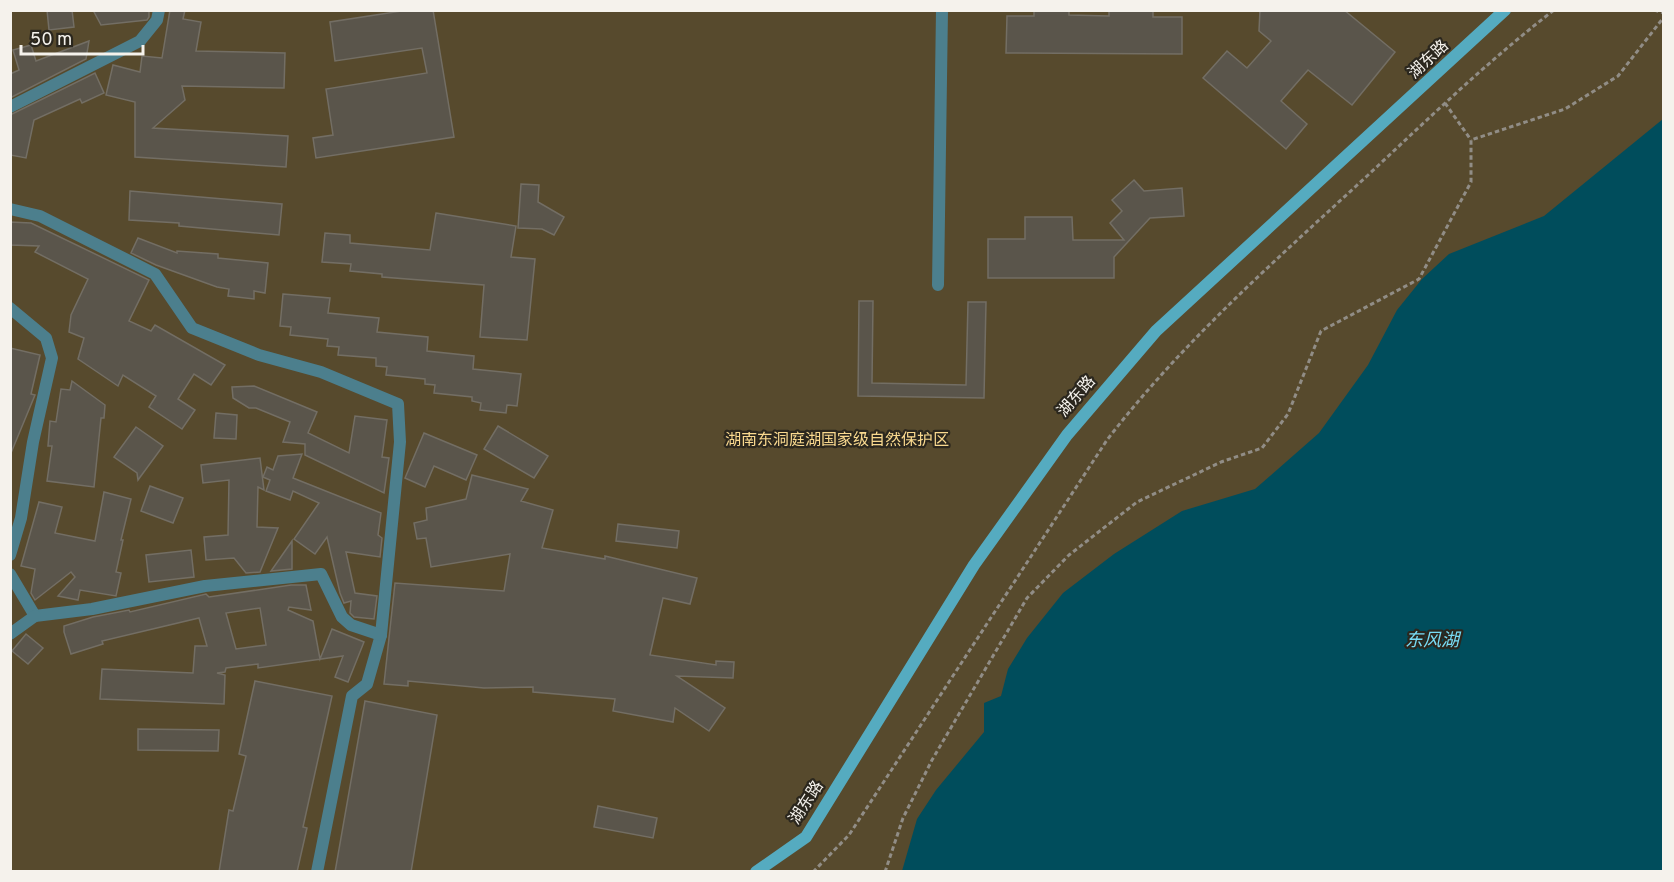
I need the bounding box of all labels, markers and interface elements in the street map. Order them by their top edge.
scale bar [21,18,142,56]
text: 50 m [30,29,72,52]
street label: 湖东路 [1405,36,1453,84]
street label: 湖东路 [1054,372,1100,422]
park label: 湖南东洞庭湖国家级自然保护区 [725,430,949,451]
water label: 东风湖 [1405,630,1462,653]
street label: 湖东路 [786,777,828,829]

